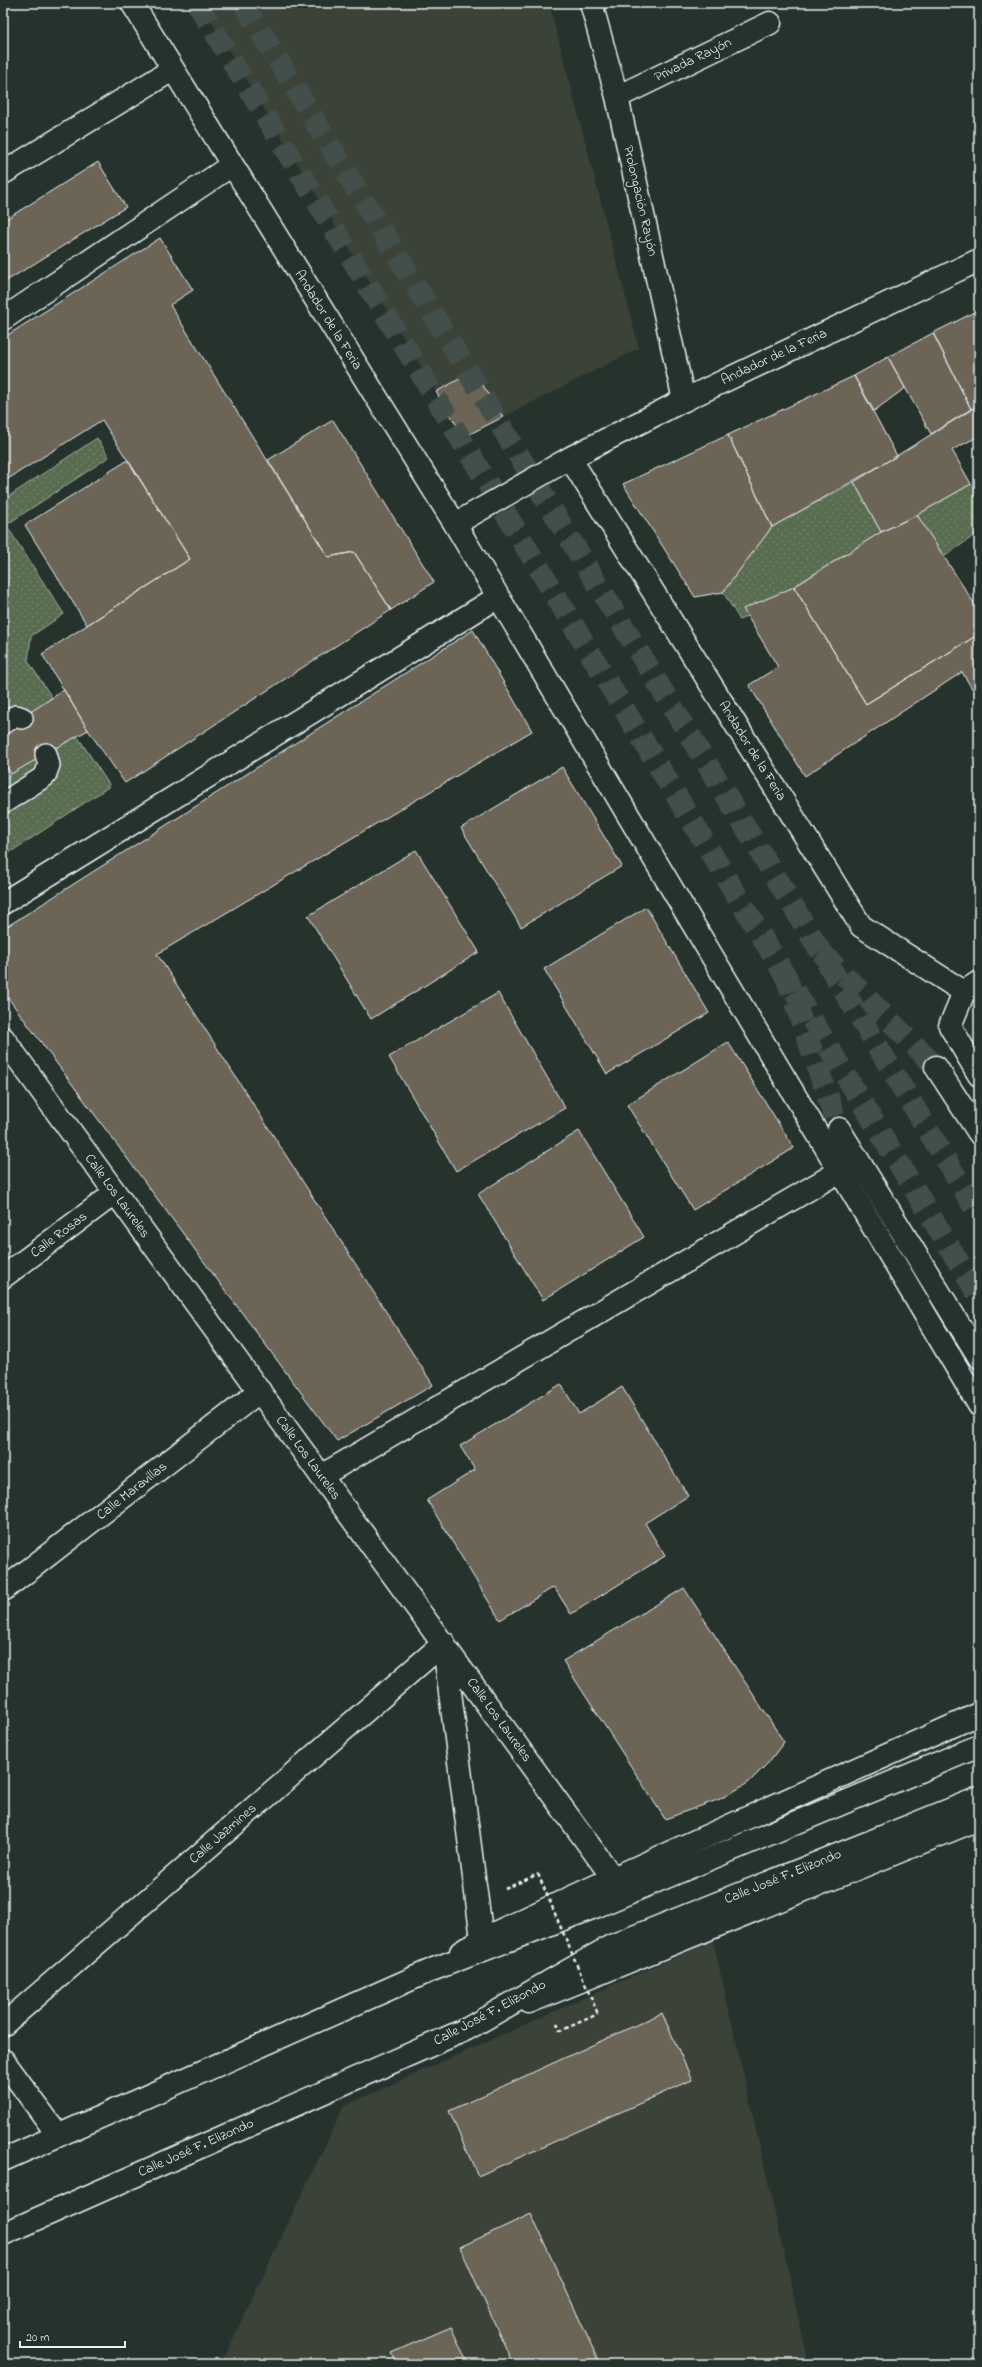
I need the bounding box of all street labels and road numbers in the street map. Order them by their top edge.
street label: Privada Rayón [651,32,736,89]
street label: Prolongación Rayón [616,144,663,259]
street label: Andador de la Feria [289,266,367,374]
street label: Andador de la Feria [718,323,830,391]
street label: Andador de la Feria [713,697,791,805]
street label: Calle Los Laureles [79,1149,155,1243]
street label: Calle Rosas [26,1207,92,1263]
street label: Calle Los Laureles [270,1411,346,1505]
street label: Calle Maravillas [92,1457,172,1525]
street label: Calle Los Laureles [461,1673,537,1767]
street label: Calle Jazmines [185,1799,261,1869]
street label: Calle José F. Elizondo [721,1844,845,1910]
street label: Calle José F. Elizondo [430,1974,550,2052]
street label: Calle José F. Elizondo [135,2113,257,2183]

